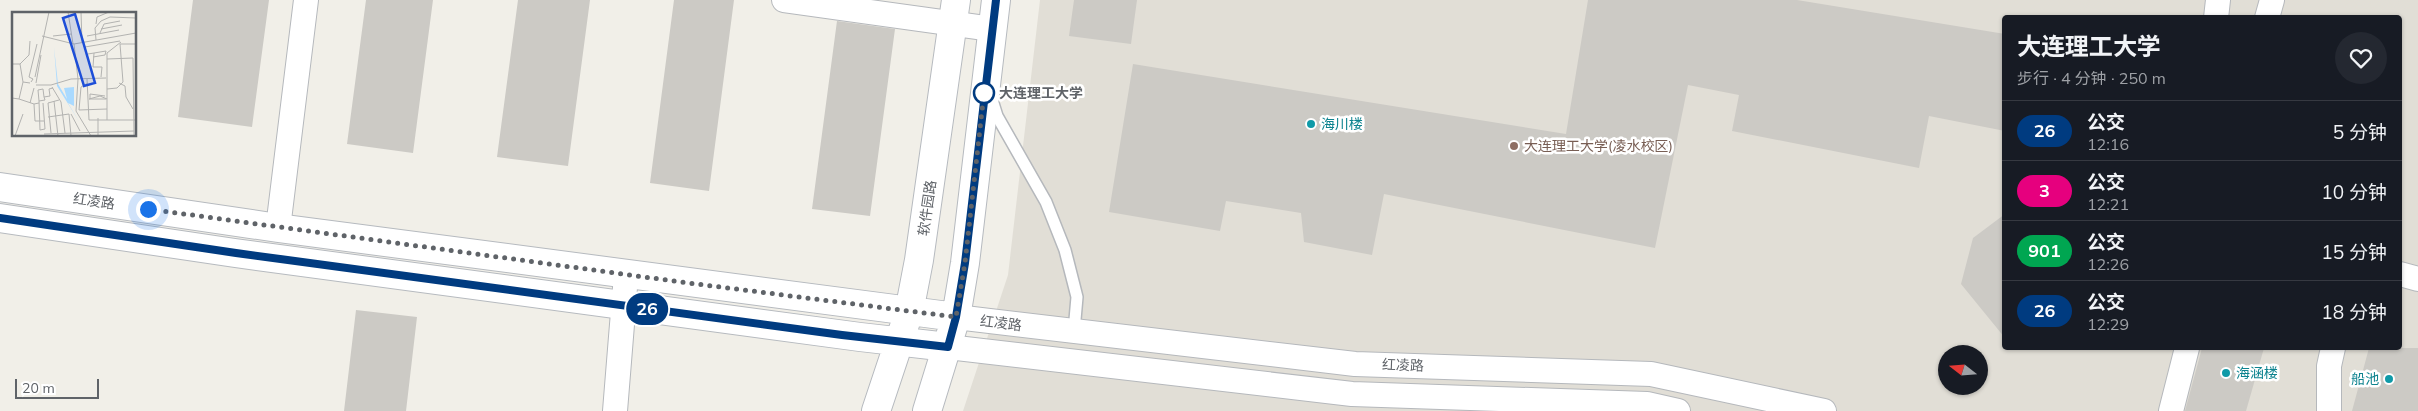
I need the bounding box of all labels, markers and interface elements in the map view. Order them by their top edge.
inset map [12,12,136,136]
text: 大连理工大学 [2017,31,2161,61]
button: heart [2335,32,2387,84]
text: 步行 · 4 分钟 · 250 m [2017,68,2166,88]
marker: 大连理工大学 [973,82,995,104]
place label: 大连理工大学 [999,84,1083,102]
text: 公交 [2087,110,2125,134]
place label: 海川楼 [1321,115,1363,133]
marker: 海川楼 [1305,118,1317,130]
text: 26 [2034,119,2055,142]
text: 5 分钟 [2333,120,2387,144]
text: 12:16 [2087,134,2129,154]
place label: 大连理工大学(凌水校区) [1524,137,1673,155]
marker: 大连理工大学(凌水校区) [1508,140,1520,152]
text: 公交 [2087,170,2125,194]
street label: 软件园路 [914,179,940,237]
text: 3 [2039,179,2050,202]
text: 10 分钟 [2321,180,2387,204]
street label: 红凌路 [72,189,116,213]
text: 12:21 [2087,194,2129,214]
your location [136,197,161,222]
text: 公交 [2087,230,2125,254]
text: 901 [2028,239,2061,262]
text: 15 分钟 [2321,240,2387,264]
text: 12:26 [2087,254,2129,274]
text: 公交 [2087,290,2125,314]
line badge: 26 [624,293,670,325]
text: 26 [636,297,658,320]
text: 26 [2034,299,2055,322]
text: 18 分钟 [2321,300,2387,324]
street label: 红凌路 [979,312,1023,334]
text: 12:29 [2087,314,2129,334]
north arrow [1938,345,1988,395]
map controls [1938,345,1988,395]
street label: 红凌路 [1382,355,1424,375]
place label: 海涵楼 [2236,364,2278,382]
marker: 海涵楼 [2220,367,2232,379]
place label: 船池 [2351,370,2379,388]
marker: 船池 [2383,373,2395,385]
scale bar [15,376,99,399]
text: 20 m [22,379,55,397]

